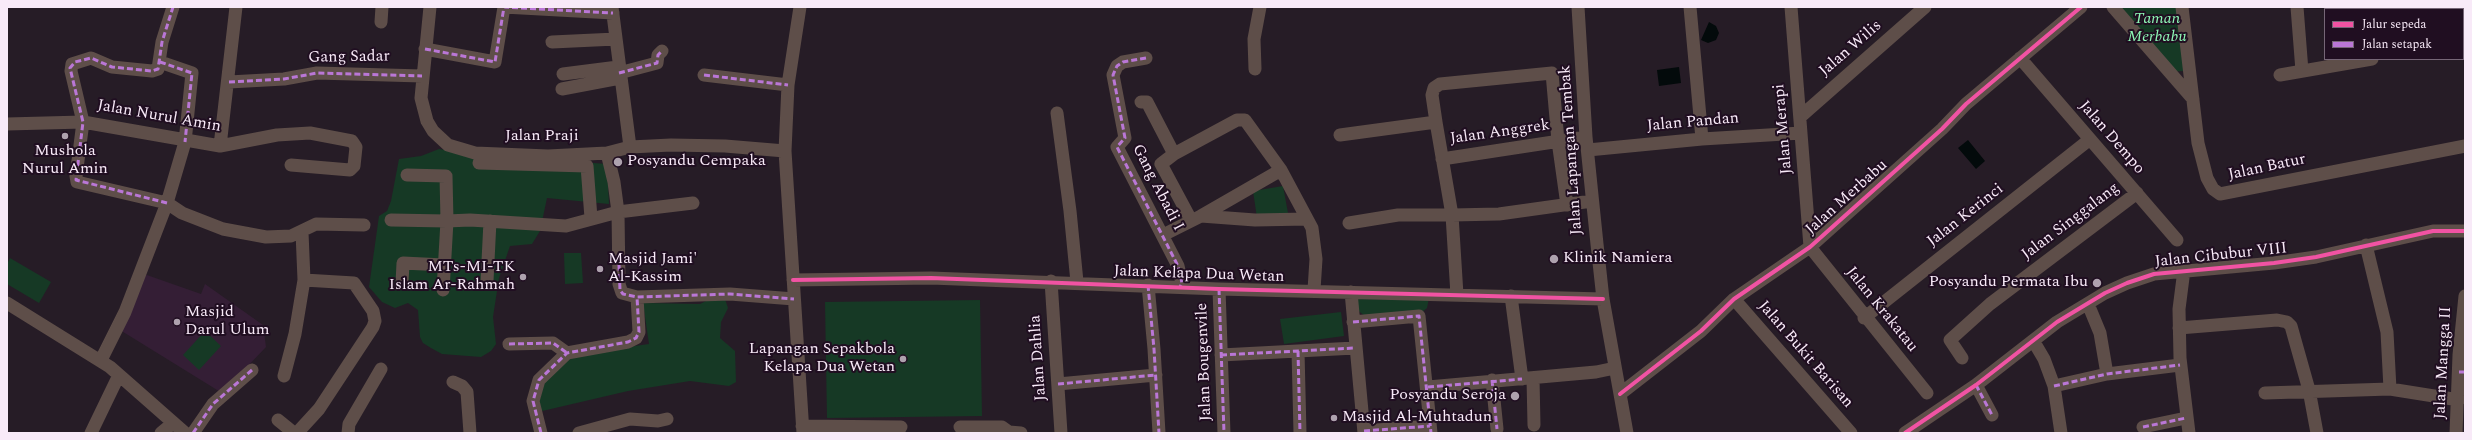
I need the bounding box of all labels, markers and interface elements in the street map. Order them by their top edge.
legend [2324,8,2464,60]
park label: Taman Merbabu [2128,10,2186,48]
text: Jalur sepeda [2362,15,2426,34]
street label: Jalan Wilis [1816,17,1886,81]
text: Jalan setapak [2362,35,2432,54]
street label: Gang Sadar [308,48,390,68]
street label: Jalan Lapangan Tembak [1556,64,1588,236]
street label: Jalan Merapi [1770,83,1798,175]
street label: Jalan Nurul Amin [96,97,222,137]
street label: Jalan Dempo [2074,97,2148,179]
street label: Jalan Pandan [1646,109,1740,137]
street label: Jalan Anggrek [1449,116,1551,150]
street label: Jalan Praji [505,127,579,147]
marker: Mushola Nurul Amin [60,131,70,141]
street label: Gang Abadi I [1127,141,1187,235]
place label: Mushola Nurul Amin [22,142,108,180]
street label: Jalan Batur [2227,150,2307,186]
place label: Posyandu Cempaka [627,152,766,172]
marker: Posyandu Cempaka [612,156,624,168]
street label: Jalan Merbabu [1802,156,1892,240]
street label: Jalan Singgalang [2018,179,2124,265]
street label: Jalan Kerinci [1924,180,2008,252]
street label: Jalan Cibubur VIII [2154,240,2288,272]
place label: Klinik Namiera [1563,249,1672,269]
place label: Masjid Jami' Al-Kassim [608,250,697,288]
marker: Klinik Namiera [1548,253,1560,265]
place label: MTs-MI-TK Islam Ar-Rahmah [389,258,515,296]
street label: Jalan Kelapa Dua Wetan [1113,262,1285,288]
marker: Masjid Jami' Al-Kassim [595,264,605,274]
street label: Jalan Krakatau [1841,264,1921,356]
marker: MTs-MI-TK Islam Ar-Rahmah [518,272,528,282]
place label: Posyandu Permata Ibu [1929,273,2088,293]
marker: Posyandu Permata Ibu [2091,277,2103,289]
street label: Jalan Bukit Barisan [1753,297,1857,413]
place label: Masjid Darul Ulum [185,303,269,341]
street label: Jalan Bougenvile [1193,303,1217,421]
street label: Jalan Mangga II [2431,306,2457,420]
street label: Jalan Dahlia [1026,314,1052,402]
marker: Masjid Darul Ulum [172,317,182,327]
place label: Lapangan Sepakbola Kelapa Dua Wetan [749,340,895,378]
marker: Lapangan Sepakbola Kelapa Dua Wetan [898,354,908,364]
place label: Posyandu Seroja [1389,386,1506,406]
marker: Posyandu Seroja [1509,390,1521,402]
place label: Masjid Al-Muhtadun [1342,408,1492,428]
marker: Masjid Al-Muhtadun [1329,413,1339,423]

